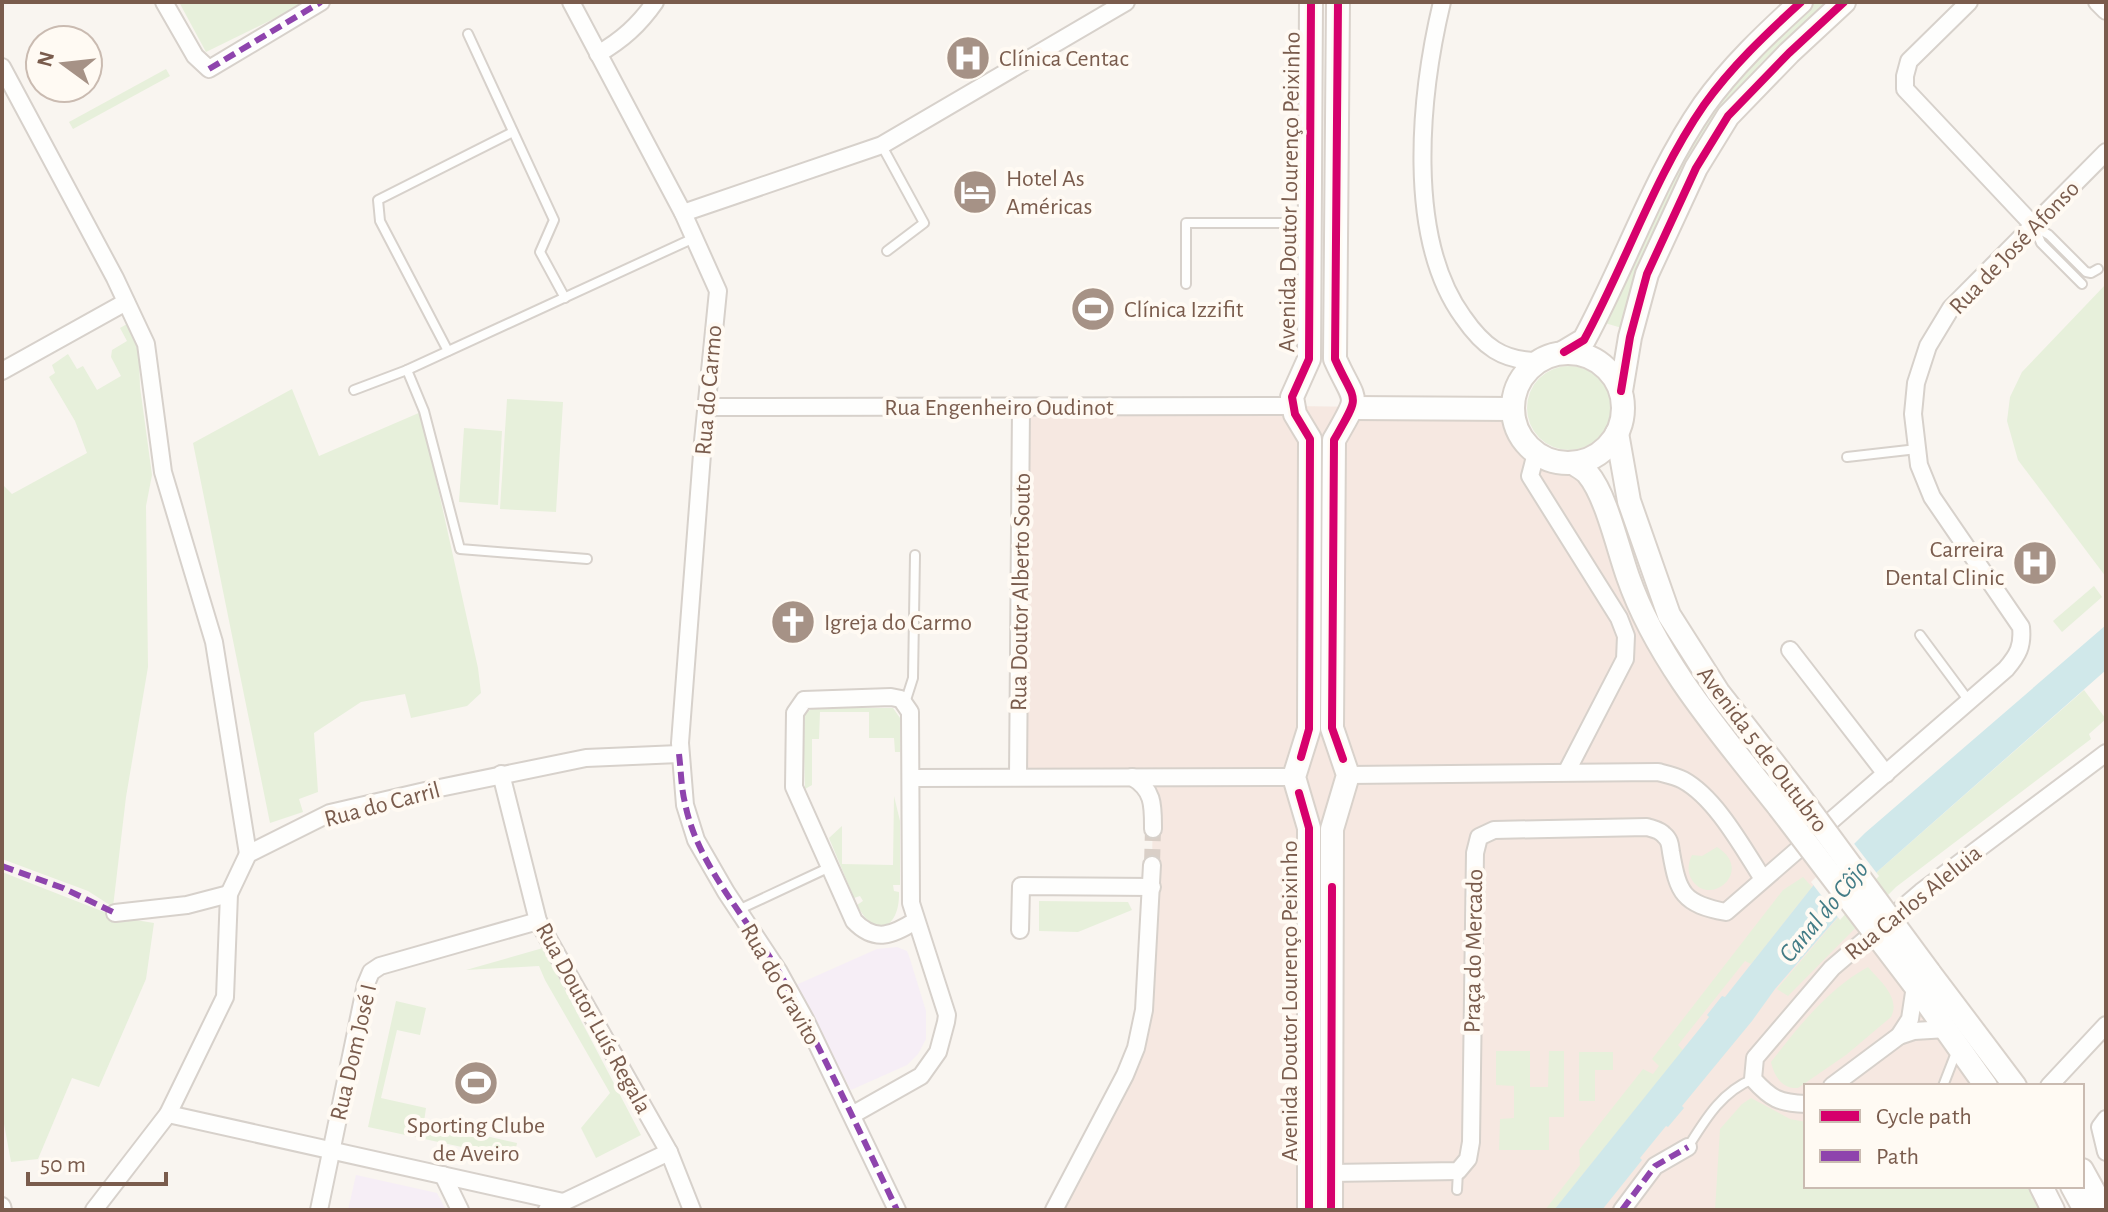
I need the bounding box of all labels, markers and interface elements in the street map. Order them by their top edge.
north arrow [24,24,104,104]
street label: Avenida Doutor Lourenço Peixinho [1275,31,1305,353]
hospital icon: Clínica Centac [944,34,992,82]
place label: Clínica Centac [999,47,1129,71]
text: N [33,49,58,69]
place label: Hotel As Américas [1006,167,1092,219]
hotel icon: Hotel As Américas [951,168,999,216]
street label: Rua de José Afonso [1945,176,2084,319]
sports icon: Clínica Izzifit [1069,285,1117,333]
place label: Clínica Izzifit [1124,298,1244,322]
street label: Rua do Carmo [691,324,727,456]
street label: Rua Engenheiro Oudinot [884,396,1114,420]
street label: Rua Doutor Alberto Souto [1007,473,1035,711]
place label: Carreira Dental Clinic [1885,538,2004,590]
hospital icon: Carreira Dental Clinic [2011,539,2059,587]
church icon: Igreja do Carmo [769,598,817,646]
place label: Igreja do Carmo [824,611,972,635]
street label: Avenida 5 de Outubro [1692,662,1832,837]
street label: Rua do Carril [322,778,443,832]
street label: Avenida Doutor Lourenço Peixinho [1278,841,1302,1161]
street label: Rua Carlos Aleluia [1841,841,1986,965]
water label: Canal do Côjo [1774,856,1873,967]
street label: Praça do Mercado [1461,869,1487,1033]
street label: Rua Doutor Luís Regala [531,919,655,1118]
street label: Rua do Gravito [736,920,824,1049]
street label: Rua Dom José I [327,982,381,1123]
sports icon: Sporting Clube de Aveiro [452,1059,500,1107]
legend [1804,1084,2084,1188]
text: Cycle path [1876,1105,1972,1129]
place label: Sporting Clube de Aveiro [407,1114,545,1166]
scale bar [28,1136,166,1186]
text: Path [1876,1145,1919,1169]
text: 50 m [40,1153,86,1177]

